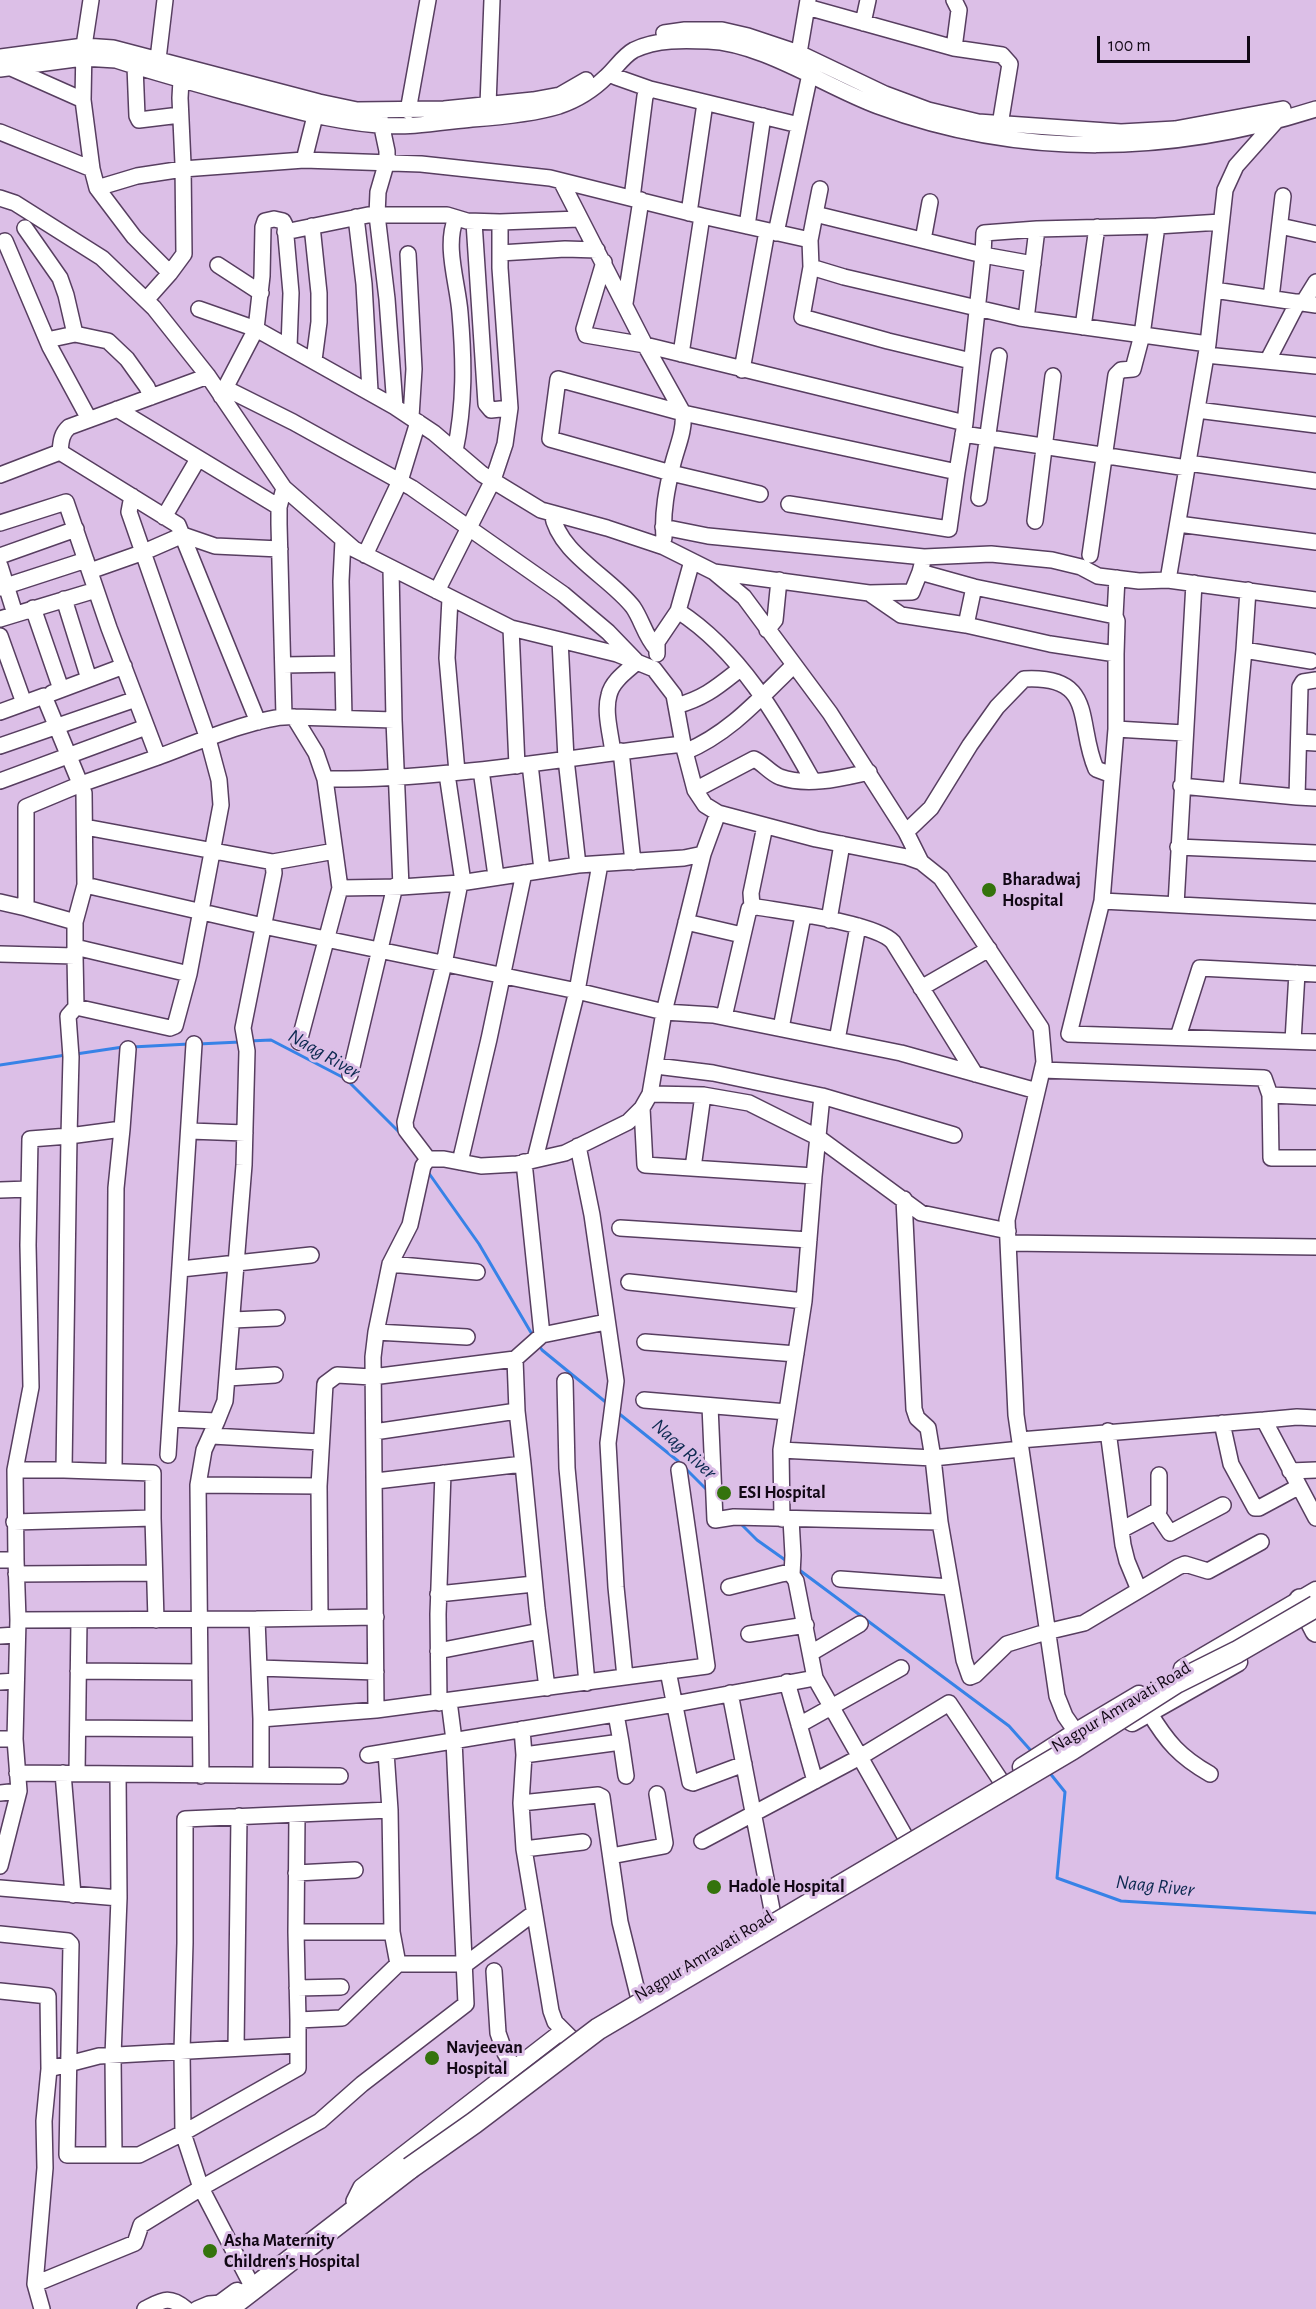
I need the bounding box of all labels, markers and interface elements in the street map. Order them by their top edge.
scale bar [1100,24,1253,62]
text: 100 m [1108,37,1151,55]
place label: Bharadwaj Hospital [1002,869,1081,912]
marker: Bharadwaj Hospital [980,881,998,899]
water label: Naag River [284,1024,364,1084]
water label: Naag River [647,1414,721,1484]
place label: ESI Hospital [738,1482,826,1504]
marker: ESI Hospital [715,1484,733,1502]
street label: Nagpur Amravati Road [1047,1657,1195,1757]
water label: Naag River [1115,1870,1195,1902]
place label: Hadole Hospital [728,1876,845,1898]
marker: Hadole Hospital [705,1878,723,1896]
street label: Nagpur Amravati Road [630,1906,778,2006]
place label: Navjeevan Hospital [446,2037,523,2080]
marker: Navjeevan Hospital [423,2049,441,2067]
place label: Asha Maternity Children's Hospital [224,2230,360,2272]
marker: Asha Maternity Children's Hospital [201,2242,219,2260]

